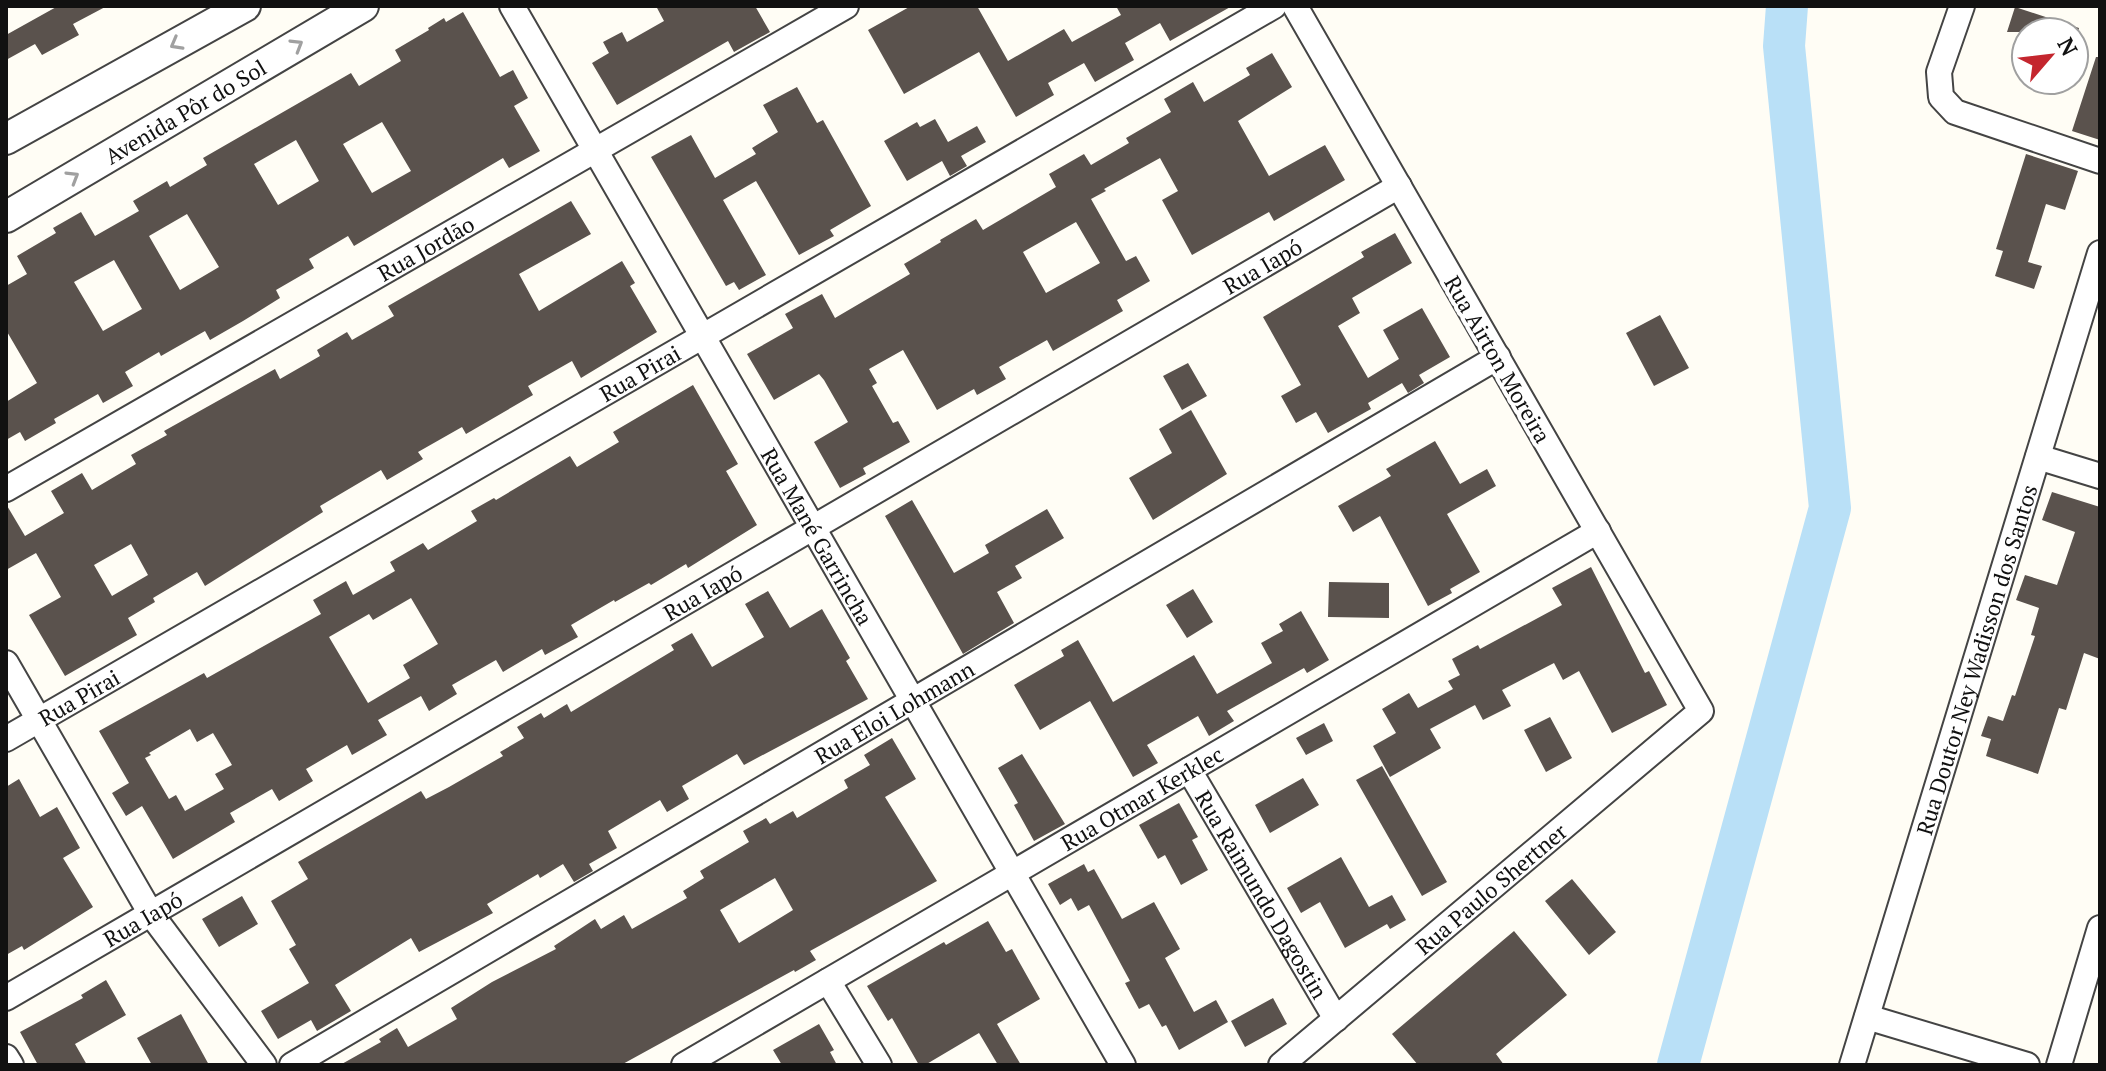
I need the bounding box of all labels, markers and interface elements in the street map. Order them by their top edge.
north arrow [2010,16,2090,96]
text: N [2051,32,2085,61]
one-way arrow [171,34,185,50]
one-way arrow [288,39,303,55]
street label: Avenida Pôr do Sol [99,52,271,170]
one-way arrow [64,171,79,187]
street label: Rua Jordão [372,209,479,287]
street label: Rua Iapó [1217,231,1307,300]
street label: Rua Airton Moreira [1438,270,1558,448]
street label: Rua Pirai [594,338,686,408]
street label: Rua Mané Garrincha [755,442,880,630]
street label: Rua Doutor Ney Wadisson dos Santos [1909,481,2043,838]
street label: Rua Iapó [658,558,747,626]
street label: Rua Eloi Lohmann [809,654,979,770]
street label: Rua Pirai [33,662,125,732]
street label: Rua Otmar Kerklec [1055,739,1228,856]
street label: Rua Raimundo Dagostin [1189,784,1335,1004]
street label: Rua Paulo Shertner [1409,816,1573,960]
street label: Rua Iapó [98,884,187,953]

